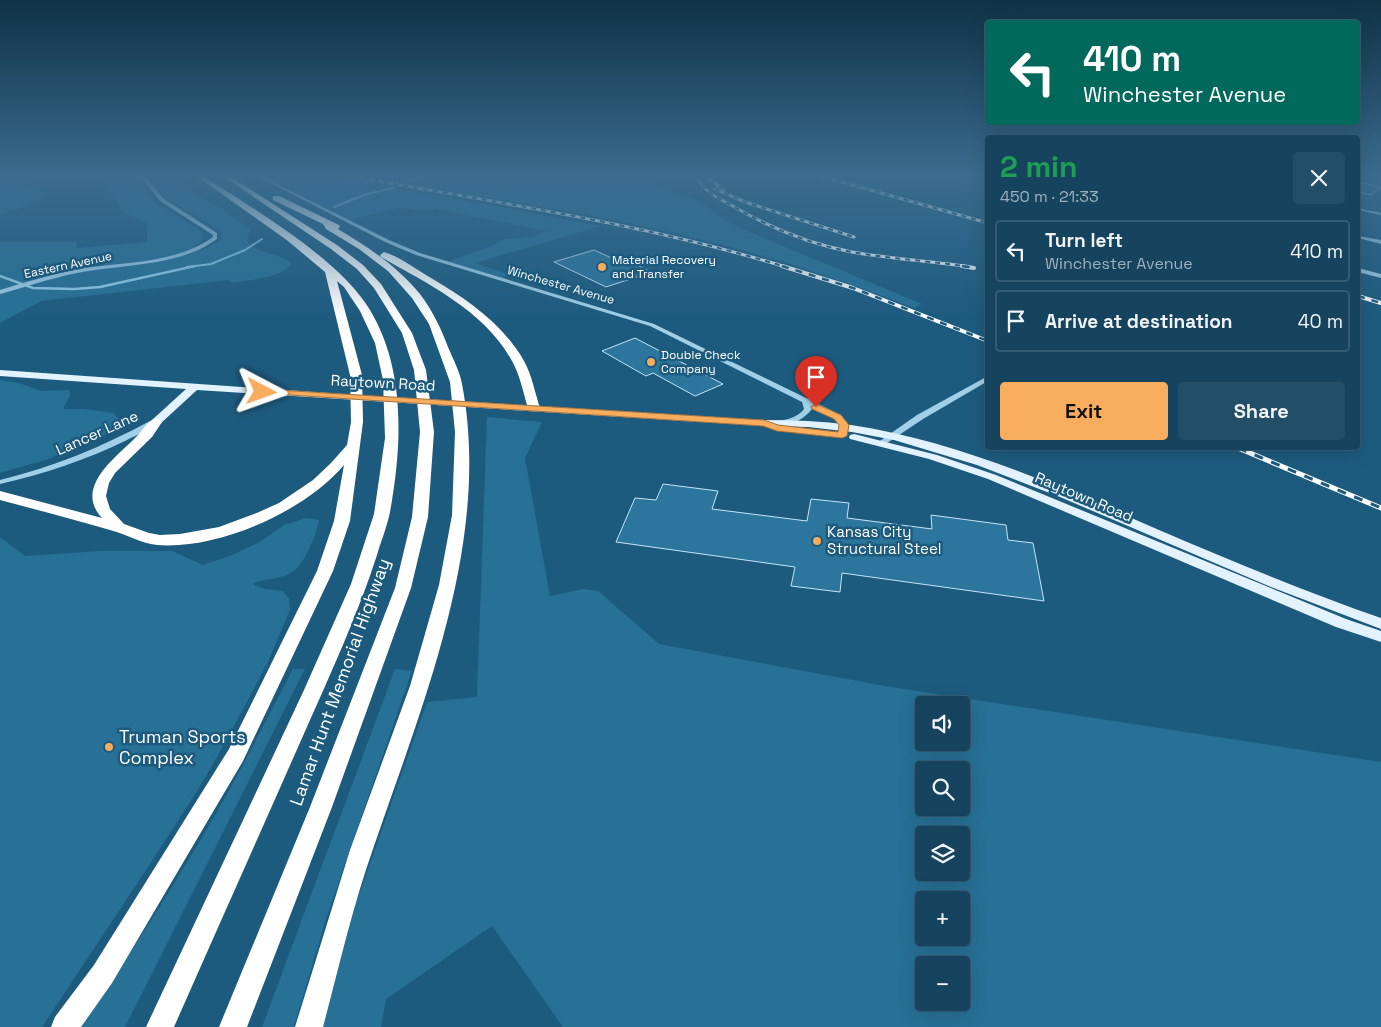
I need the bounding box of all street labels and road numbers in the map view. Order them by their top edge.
street label: Eastern Avenue [23,248,113,282]
street label: Winchester Avenue [506,262,616,308]
street label: Raytown Road [330,370,436,395]
street label: Lancer Lane [53,406,141,459]
street label: Raytown Road [1032,467,1136,526]
street label: Lamar Hunt Memorial Highway [284,555,395,809]

